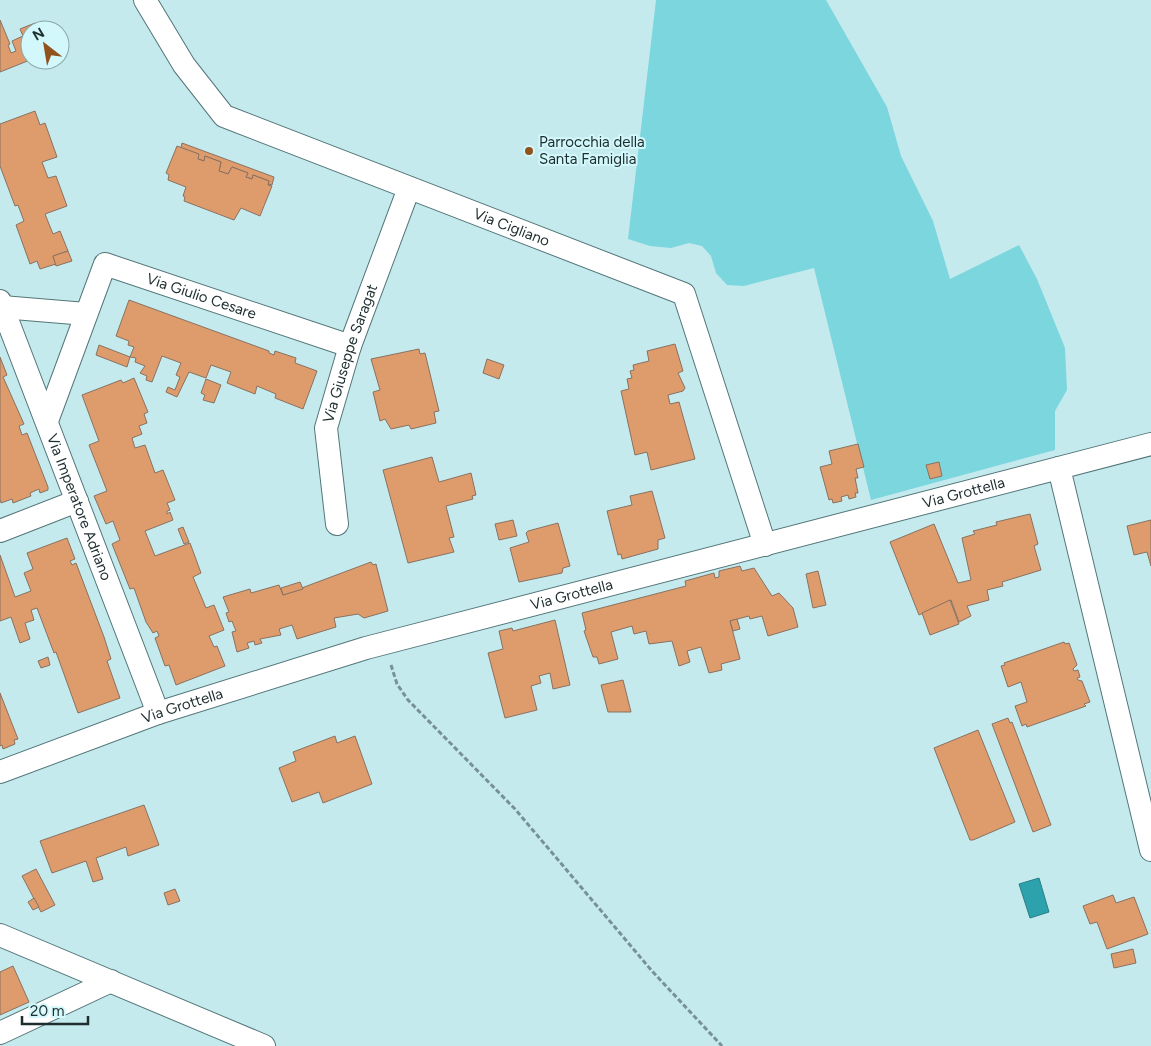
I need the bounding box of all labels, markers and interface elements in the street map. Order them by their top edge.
north arrow [20,20,70,70]
text: N [30,24,48,44]
place label: Parrocchia della Santa Famiglia [539,133,645,168]
marker: Parrocchia della Santa Famiglia [523,145,535,157]
street label: Via Cigliano [471,204,552,250]
street label: Via Giulio Cesare [144,270,259,323]
street label: Via Giuseppe Saragat [319,281,381,425]
street label: Via Imperatore Adriano [43,432,115,583]
street label: Via Grottella [921,473,1007,512]
street label: Via Grottella [529,575,615,614]
street label: Via Grottella [139,684,225,727]
scale bar [22,994,89,1026]
text: 20 m [30,1002,64,1020]

